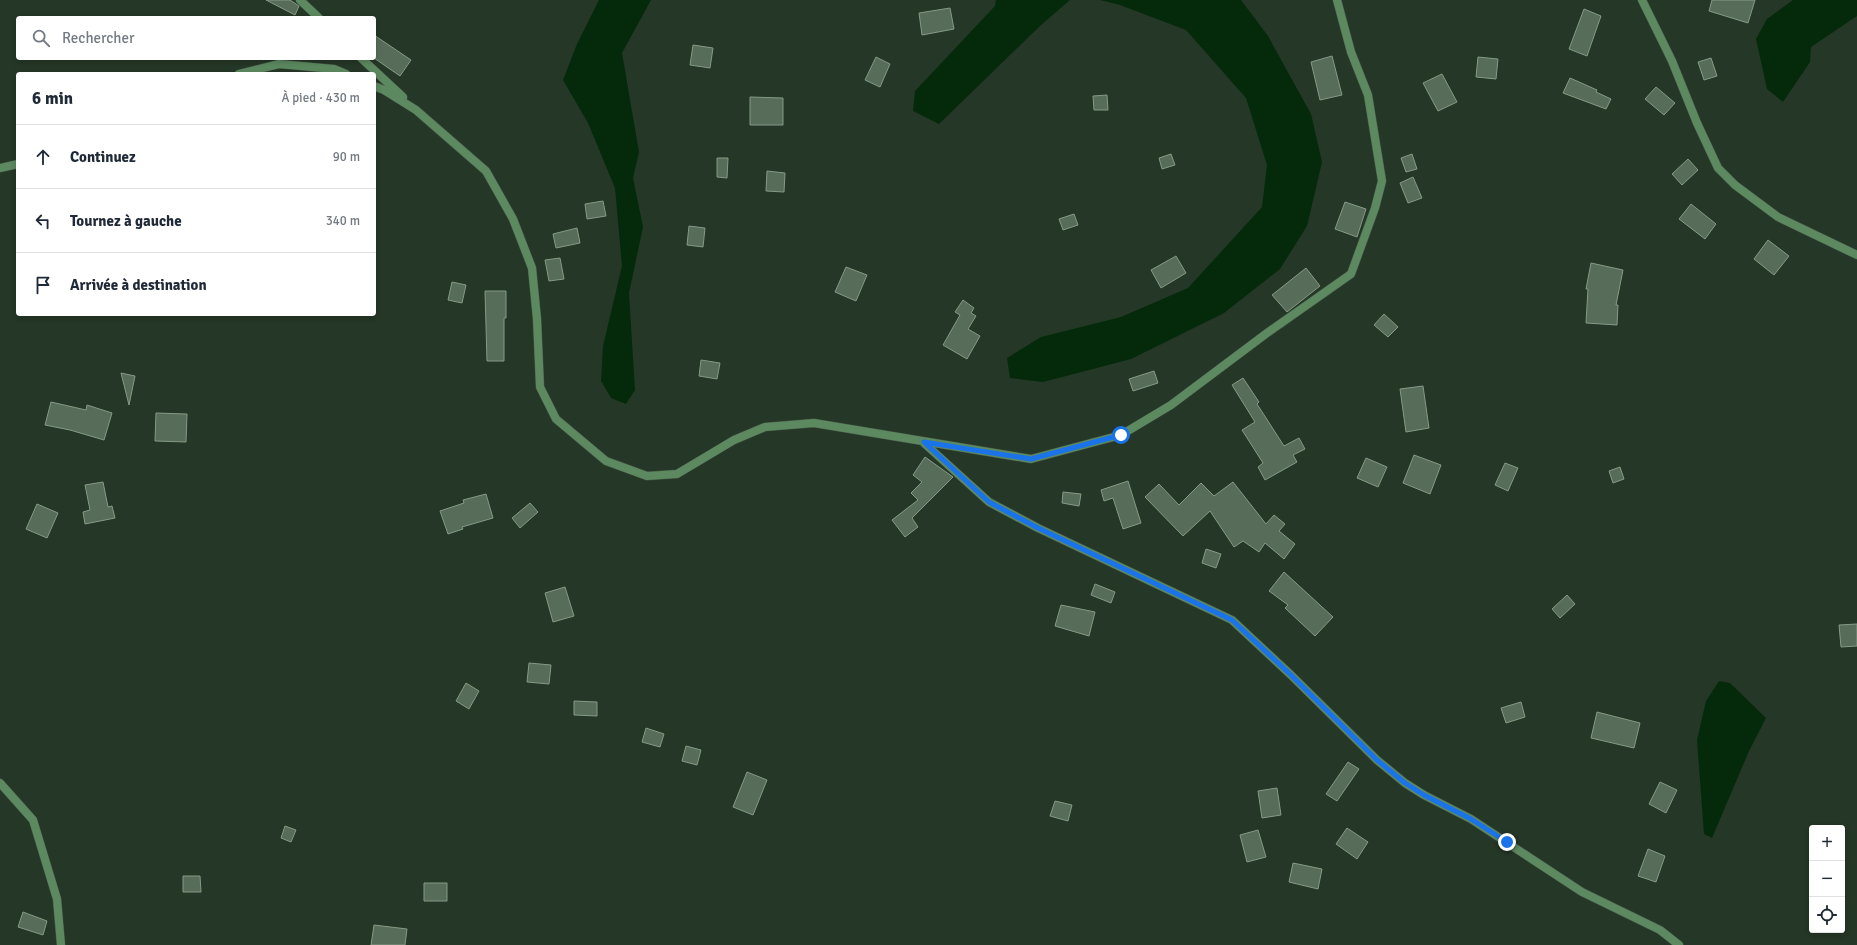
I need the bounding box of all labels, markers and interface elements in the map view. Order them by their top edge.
search box [16,16,376,60]
icon: search [30,27,52,49]
text: Rechercher [62,29,135,47]
text: 6 min [32,88,73,109]
text: À pied · 430 m [281,90,360,106]
icon: ahead [32,146,54,168]
text: Continuez [70,148,136,166]
text: 90 m [333,149,360,165]
icon: left [32,210,54,232]
text: Tournez à gauche [70,212,182,230]
text: 340 m [326,213,360,229]
icon: arrive [32,274,54,296]
text: Arrivée à destination [70,276,207,294]
route start [1112,426,1130,444]
map controls [1809,825,1845,933]
button: + [1809,825,1845,861]
route end [1498,833,1516,851]
button: − [1809,861,1845,897]
button: locate [1809,897,1845,933]

